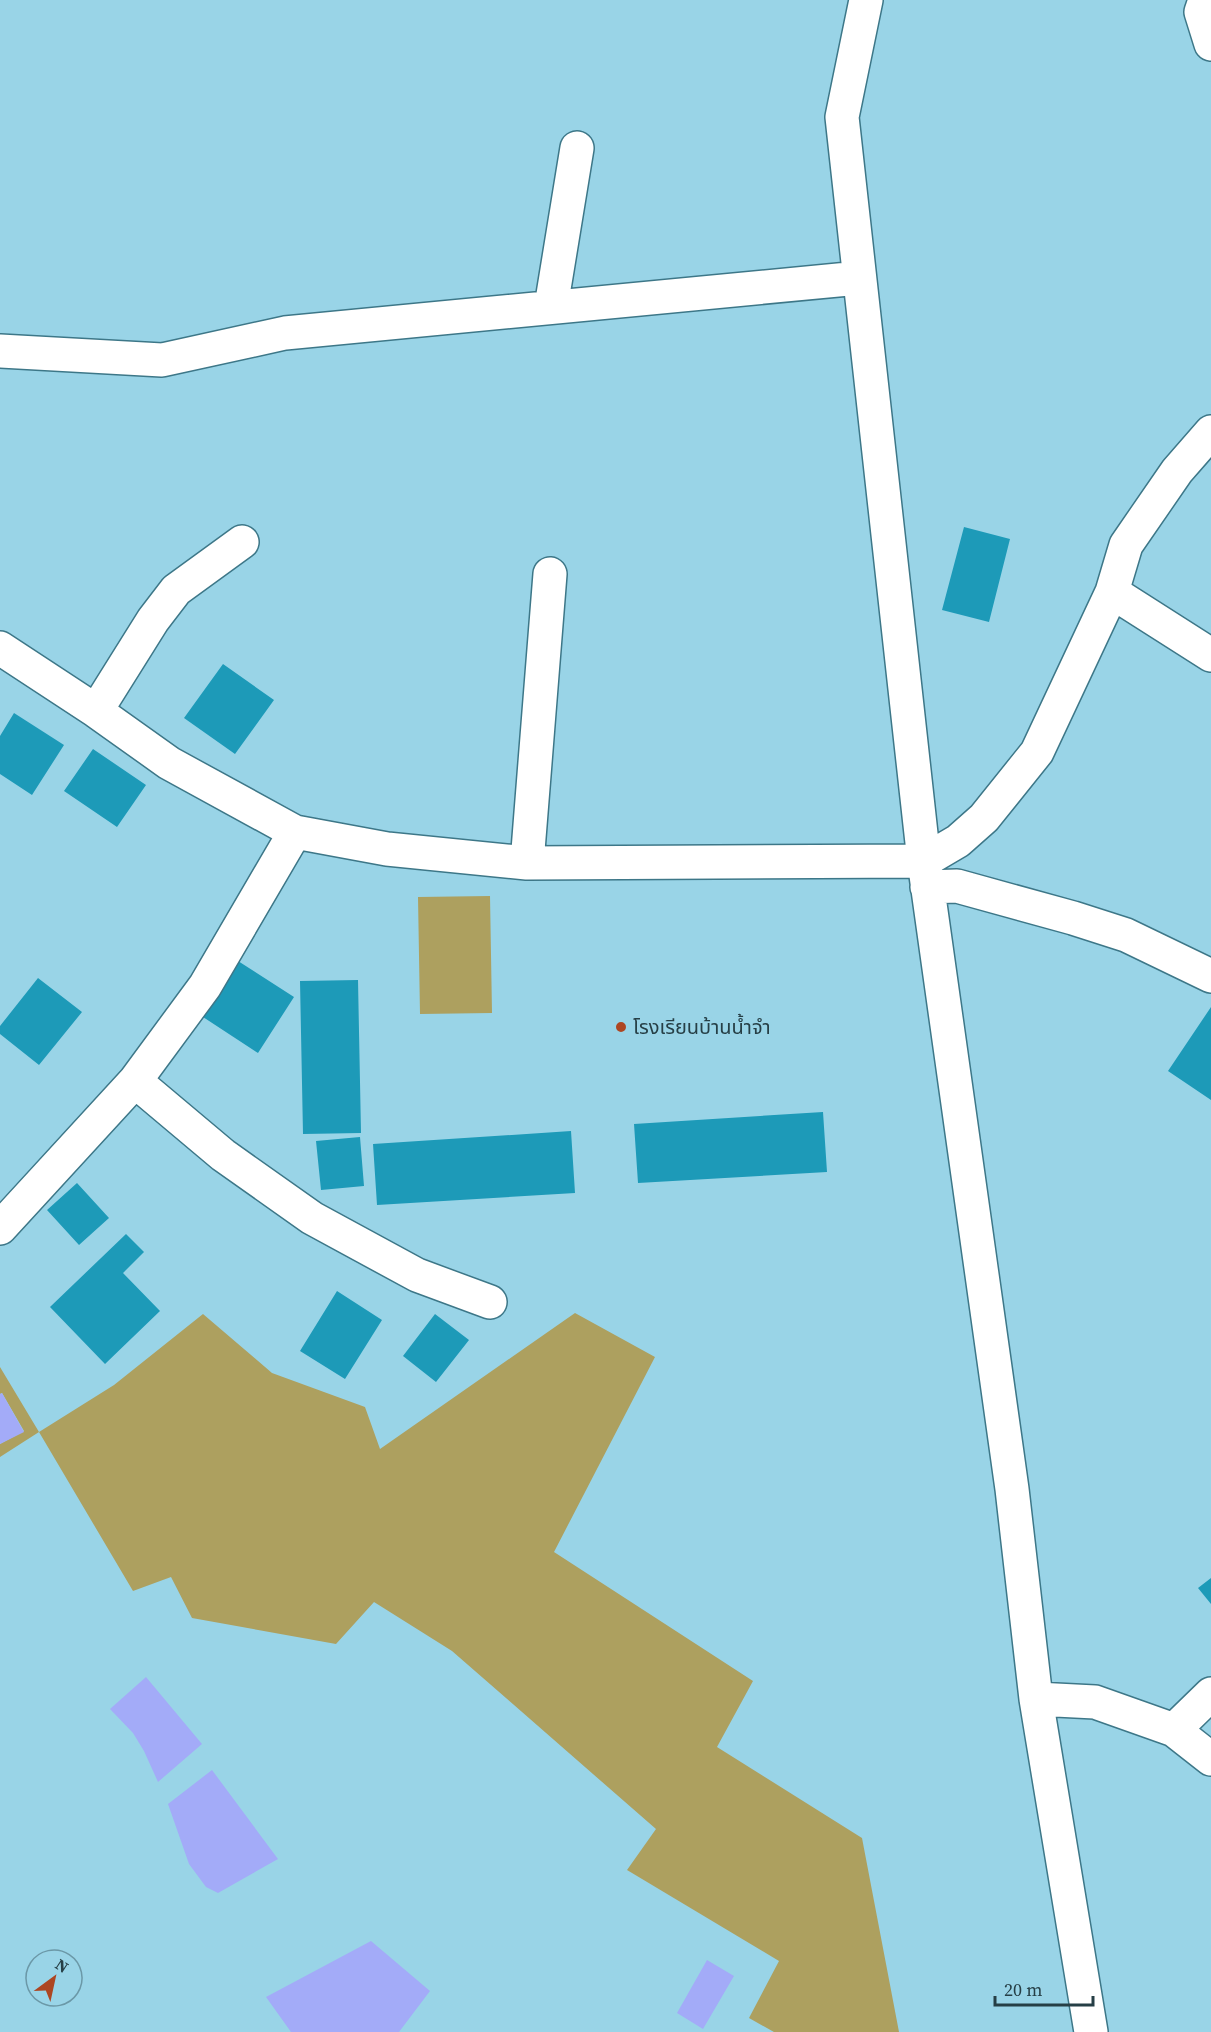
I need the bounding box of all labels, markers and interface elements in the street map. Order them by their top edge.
place label: โรงเรียนบ้านน้ำจำ [633,1013,771,1041]
marker: โรงเรียนบ้านน้ำจำ [614,1020,628,1034]
north arrow [24,1948,84,2008]
text: N [51,1953,73,1978]
scale bar [995,1969,1092,2007]
text: 20 m [1004,1977,1042,2002]

